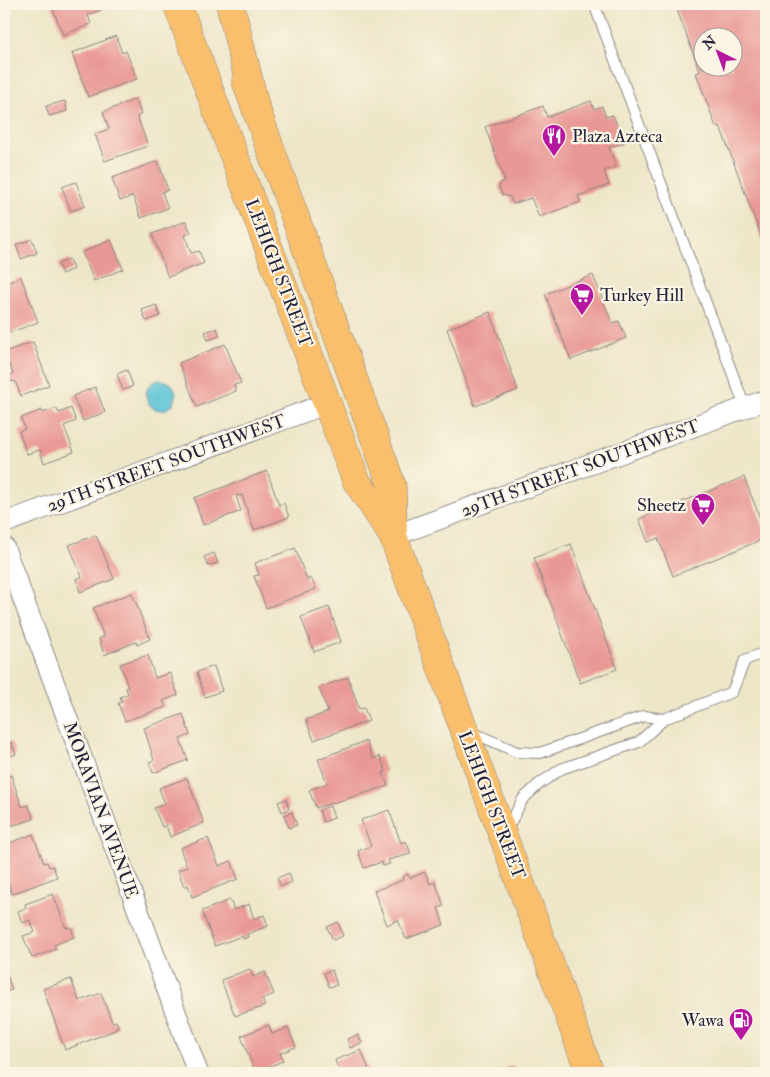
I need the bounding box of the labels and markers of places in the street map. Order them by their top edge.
restaurant icon: Plaza Azteca [541,123,567,157]
place label: Plaza Azteca [572,125,663,148]
supermarket icon: Turkey Hill [569,282,595,316]
place label: Turkey Hill [600,284,684,307]
supermarket icon: Sheetz [690,492,716,526]
place label: Sheetz [637,494,686,517]
fuel station icon: Wawa [728,1007,754,1041]
place label: Wawa [681,1009,725,1032]

